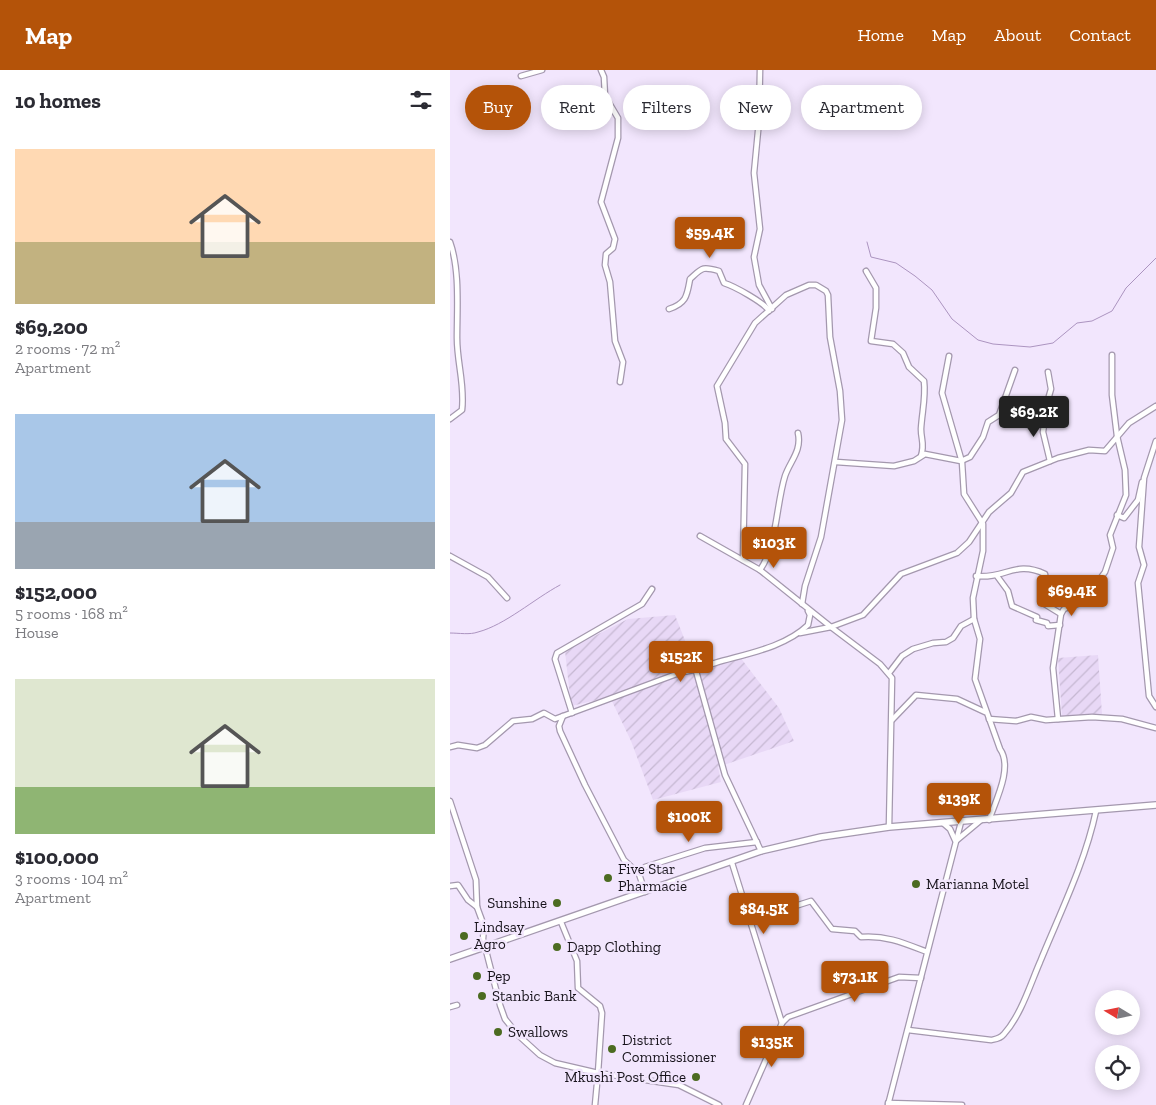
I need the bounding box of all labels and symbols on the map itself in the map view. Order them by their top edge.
pin: $59.4K [669,216,751,259]
pin: $69.2K [993,396,1075,438]
pin: $103K [739,526,809,569]
pin: $69.4K [1031,574,1113,617]
pin: $152K [646,640,716,683]
pin: $139K [924,782,994,825]
pin: $100K [654,800,724,843]
place label: Five Star Pharmacie [618,860,687,895]
marker: Five Star Pharmacie [602,872,614,884]
place label: Marianna Motel [926,875,1029,893]
marker: Marianna Motel [910,878,922,890]
pin: $84.5K [723,892,805,935]
place label: Sunshine [487,894,547,912]
marker: Sunshine [551,897,563,909]
place label: Lindsay Agro [474,918,525,953]
marker: Lindsay Agro [458,930,470,942]
place label: Dapp Clothing [567,938,661,956]
marker: Dapp Clothing [551,941,563,953]
pin: $73.1K [814,960,896,1003]
place label: Pep [487,967,511,985]
marker: Pep [471,970,483,982]
place label: Stanbic Bank [492,987,577,1005]
marker: Stanbic Bank [476,990,488,1002]
north arrow [1095,990,1140,1035]
place label: Swallows [508,1023,568,1041]
marker: Swallows [492,1026,504,1038]
pin: $135K [737,1026,807,1068]
place label: District Commissioner [622,1031,716,1066]
marker: District Commissioner [606,1043,618,1055]
place label: Mkushi Post Office [565,1068,686,1086]
marker: Mkushi Post Office [690,1071,702,1083]

